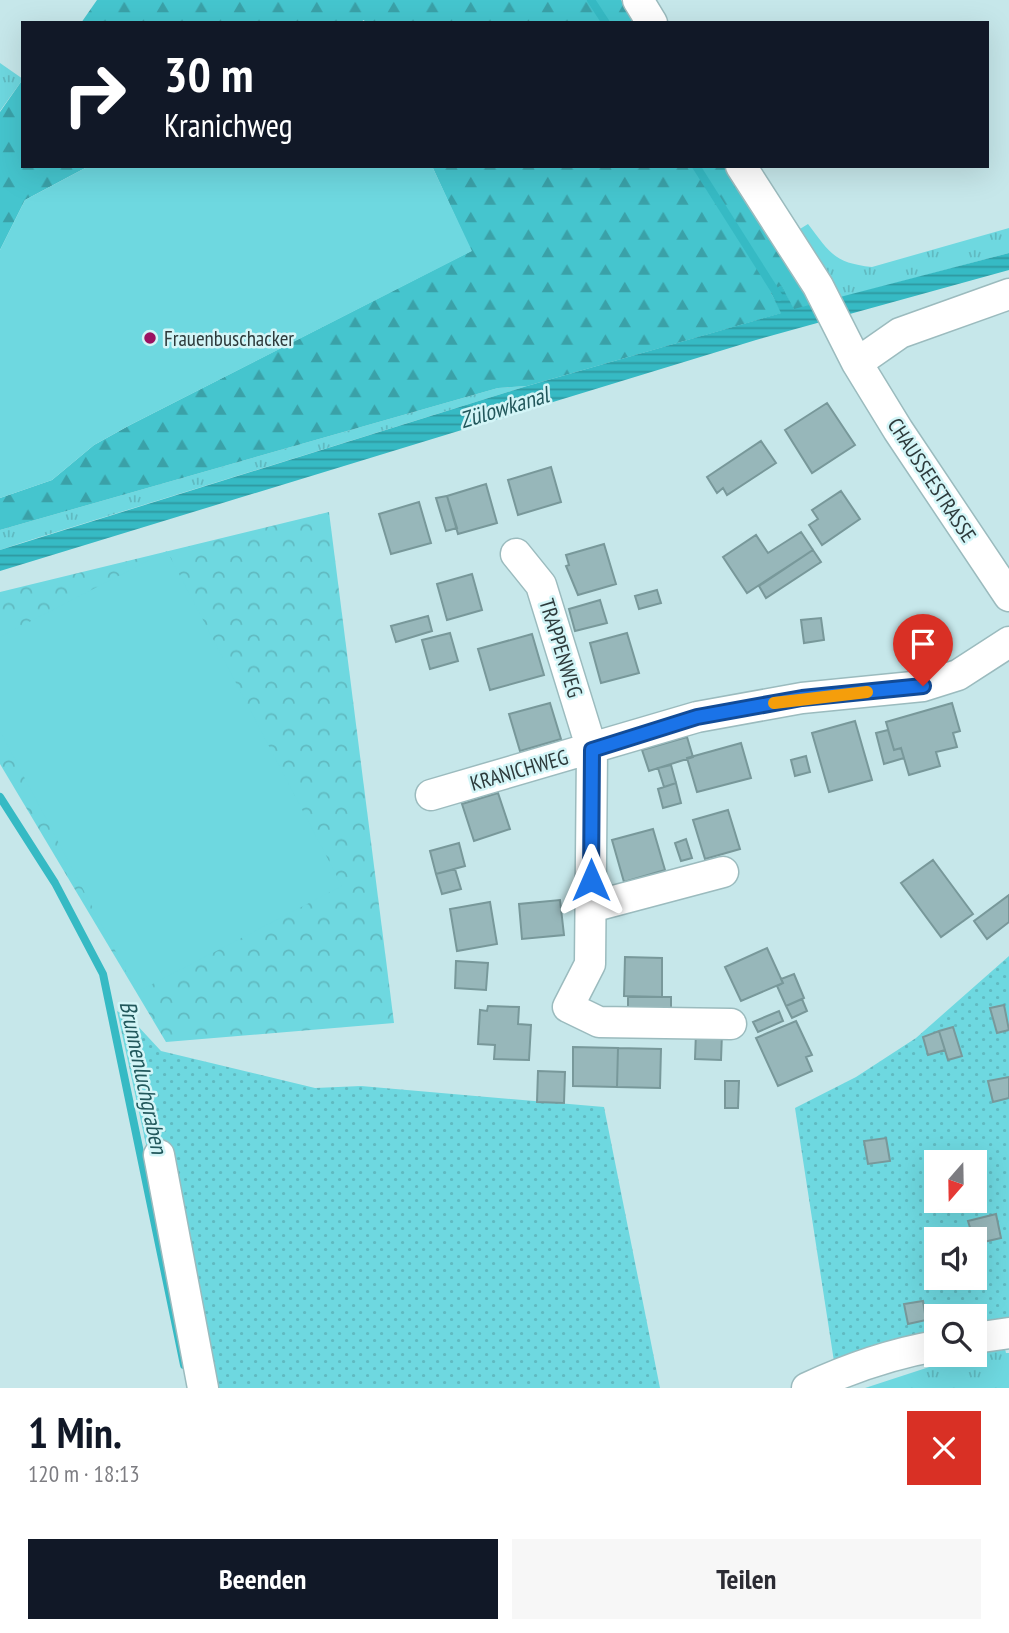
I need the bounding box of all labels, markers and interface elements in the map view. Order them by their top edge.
text: 30 m [164,42,253,106]
icon: right [49,49,140,140]
text: Kranichweg [164,104,293,146]
place label: Frauenbuschacker [164,325,294,352]
marker: Frauenbuschacker [142,330,158,346]
water label: Zülowkanal [456,379,555,434]
street label: CHAUSSEESTRASSE [882,413,982,547]
street label: TRAPPENWEG [533,595,589,701]
pin [893,614,953,686]
icon: arrive [904,625,942,663]
street label: KRANICHWEG [467,743,571,797]
position arrow [554,843,628,917]
water label: Brunnenluchgraben [114,998,175,1158]
north arrow [924,1150,987,1213]
map controls [924,1150,987,1367]
button: sound [924,1227,987,1290]
button: search [924,1304,987,1367]
text: 1 Min. [28,1405,122,1460]
button: close [907,1411,981,1485]
text: 120 m · 18:13 [28,1459,140,1488]
button: Beenden [28,1539,498,1619]
button: Teilen [512,1539,981,1619]

